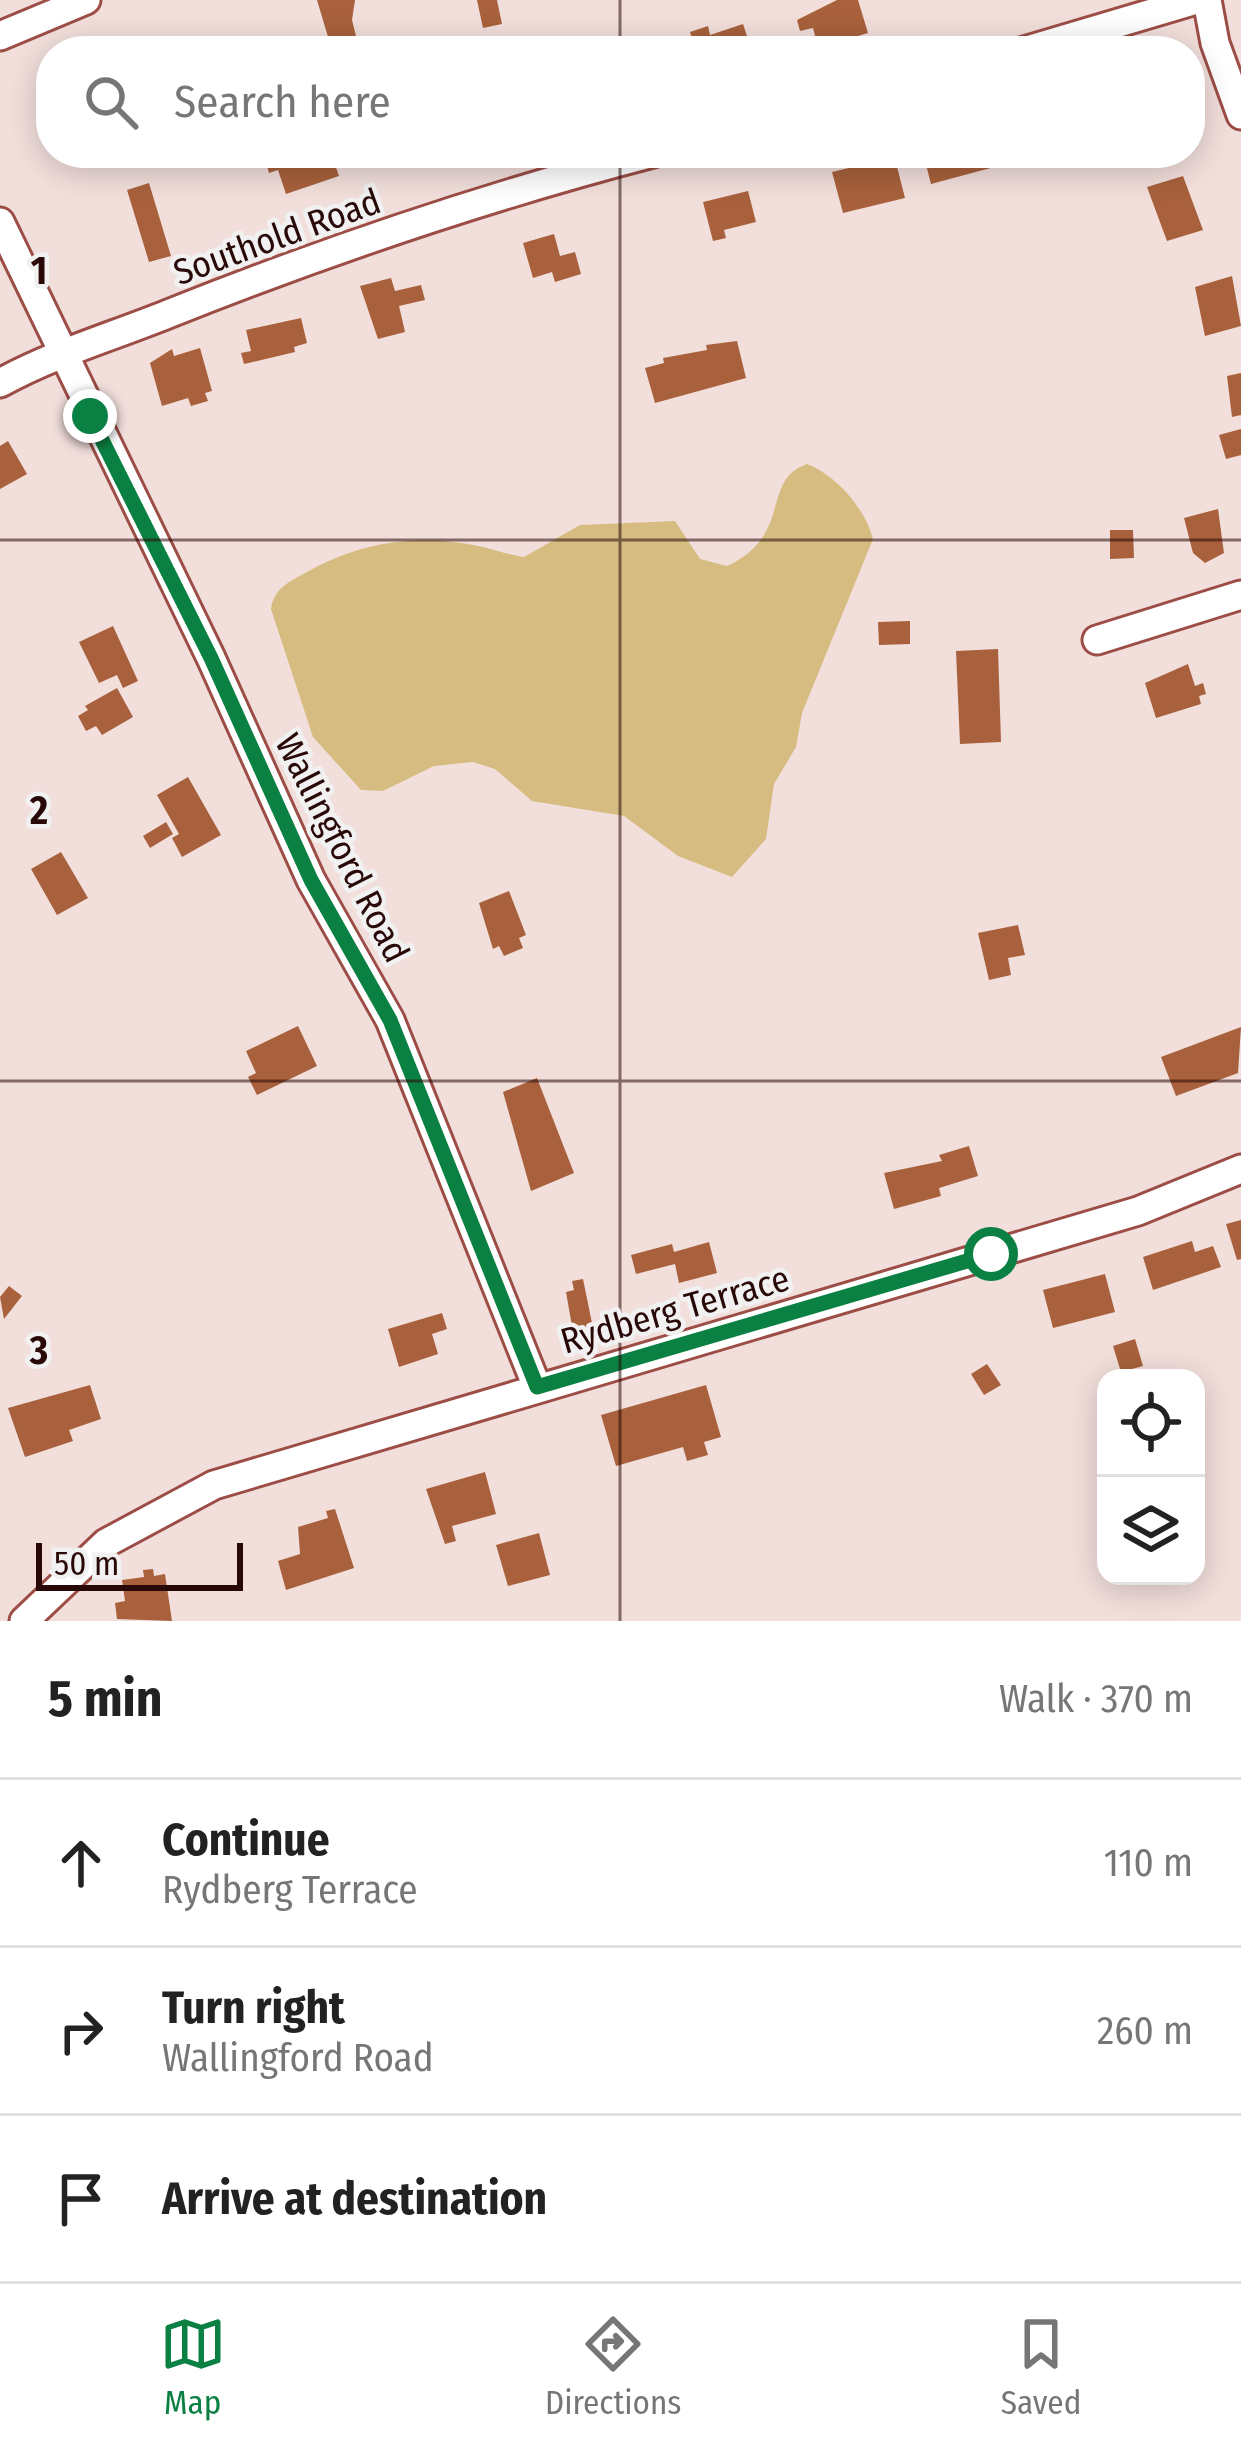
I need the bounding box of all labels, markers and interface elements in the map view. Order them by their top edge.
search box [36,36,1205,168]
icon: search [78,69,144,135]
text: Search here [174,75,391,129]
street label: Southold Road [168,179,386,295]
text: 1 [31,248,47,294]
route end [63,389,117,443]
street label: Wallingford Road [265,726,419,970]
text: 2 [29,788,48,834]
route start [964,1227,1018,1281]
street label: Rydberg Terrace [556,1256,794,1364]
text: 3 [29,1328,48,1374]
map controls [1097,1369,1205,1585]
button: locate [1097,1369,1205,1477]
button: layers [1097,1477,1205,1585]
scale bar [36,1537,243,1590]
text: 50 m [54,1544,119,1584]
text: 5 min [48,1668,163,1730]
text: Walk · 370 m [999,1676,1193,1722]
text: Continue [162,1813,330,1867]
icon: ahead [48,1830,114,1896]
text: 110 m [1104,1840,1193,1886]
text: Rydberg Terrace [162,1867,418,1913]
text: Turn right [162,1981,345,2035]
icon: right [48,1998,114,2064]
text: 260 m [1097,2008,1193,2054]
text: Wallingford Road [162,2035,434,2081]
icon: arrive [48,2166,114,2232]
text: Arrive at destination [162,2172,547,2226]
tab: Map [160,2311,226,2423]
tab: Directions [545,2311,681,2423]
tab: Saved [1001,2311,1081,2423]

